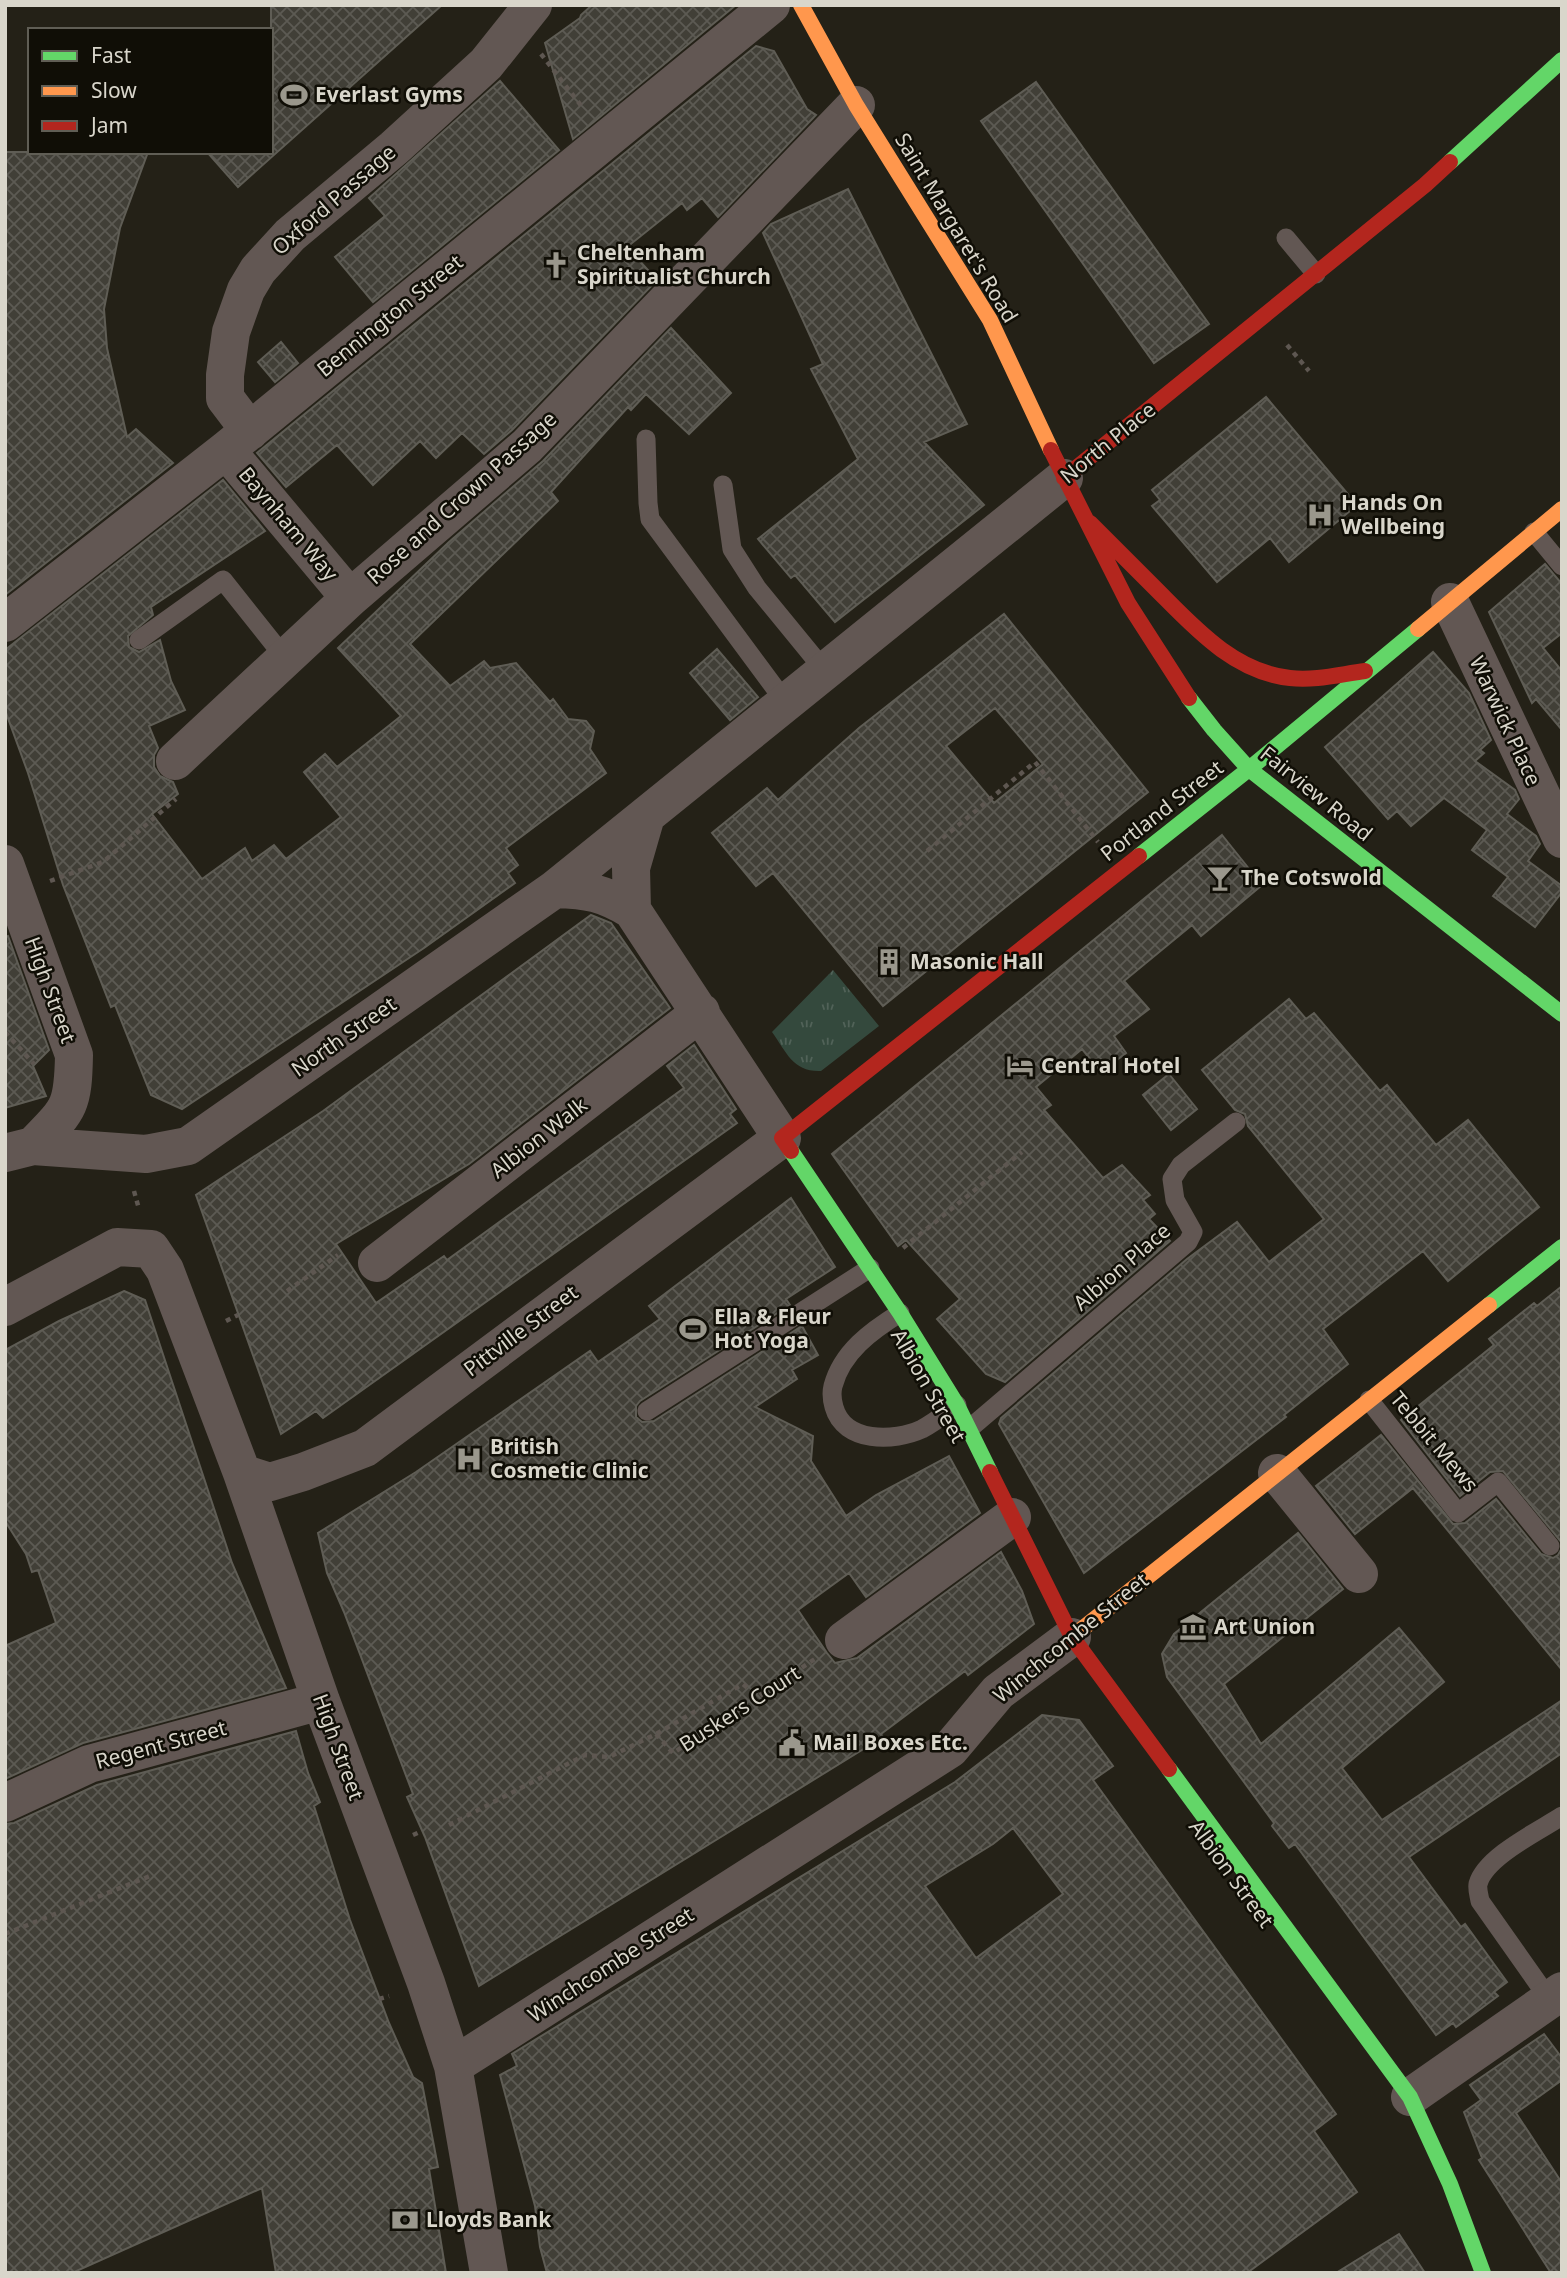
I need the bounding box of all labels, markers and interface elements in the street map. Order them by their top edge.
legend [28,28,273,154]
text: Fast [91,41,132,69]
text: Slow [91,76,137,104]
sports icon: Everlast Gyms [279,80,309,110]
place label: Everlast Gyms [315,80,463,108]
text: Jam [89,111,128,139]
street label: Saint Margaret's Road [889,127,1025,328]
street label: Oxford Passage [266,138,401,261]
place label: Cheltenham Spiritualist Church [577,238,771,290]
street label: Bennington Street [311,247,468,383]
church icon: Cheltenham Spiritualist Church [541,250,571,280]
street label: North Place [1054,395,1161,489]
street label: Rose and Crown Passage [360,404,562,590]
street label: Baynham Way [233,461,345,586]
place label: Hands On Wellbeing [1341,488,1445,540]
hospital icon: Hands On Wellbeing [1305,500,1335,530]
street label: Warwick Place [1464,651,1548,790]
street label: Fairview Road [1255,739,1379,847]
street label: Portland Street [1094,753,1229,867]
bar icon: The Cotswold [1205,863,1235,893]
place label: The Cotswold [1241,863,1382,891]
street label: High Street [19,933,83,1047]
building icon: Masonic Hall [874,947,904,977]
place label: Masonic Hall [910,947,1043,975]
street label: North Street [285,989,402,1083]
hotel icon: Central Hotel [1005,1051,1035,1081]
place label: Central Hotel [1041,1051,1180,1079]
street label: Albion Walk [484,1090,593,1184]
street label: Albion Place [1067,1216,1176,1316]
street label: Pittville Street [458,1278,584,1382]
place label: Ella & Fleur Hot Yoga [714,1302,831,1354]
sports icon: Ella & Fleur Hot Yoga [678,1314,708,1344]
street label: Albion Street [885,1324,973,1448]
street label: Tebbit Mews [1384,1385,1485,1498]
place label: British Cosmetic Clinic [490,1432,649,1484]
hospital icon: British Cosmetic Clinic [454,1444,484,1474]
street label: Winchcombe Street [987,1566,1154,1709]
museum icon: Art Union [1178,1612,1208,1642]
place label: Art Union [1214,1612,1315,1640]
street label: Buskers Court [673,1658,806,1758]
street label: High Street [307,1690,371,1804]
street label: Regent Street [92,1713,230,1775]
public building icon: Mail Boxes Etc. [777,1728,807,1758]
place label: Mail Boxes Etc. [813,1728,968,1756]
street label: Albion Street [1183,1814,1281,1933]
street label: Winchcombe Street [522,1900,699,2028]
bank icon: Lloyds Bank [390,2205,420,2235]
place label: Lloyds Bank [426,2205,552,2233]

